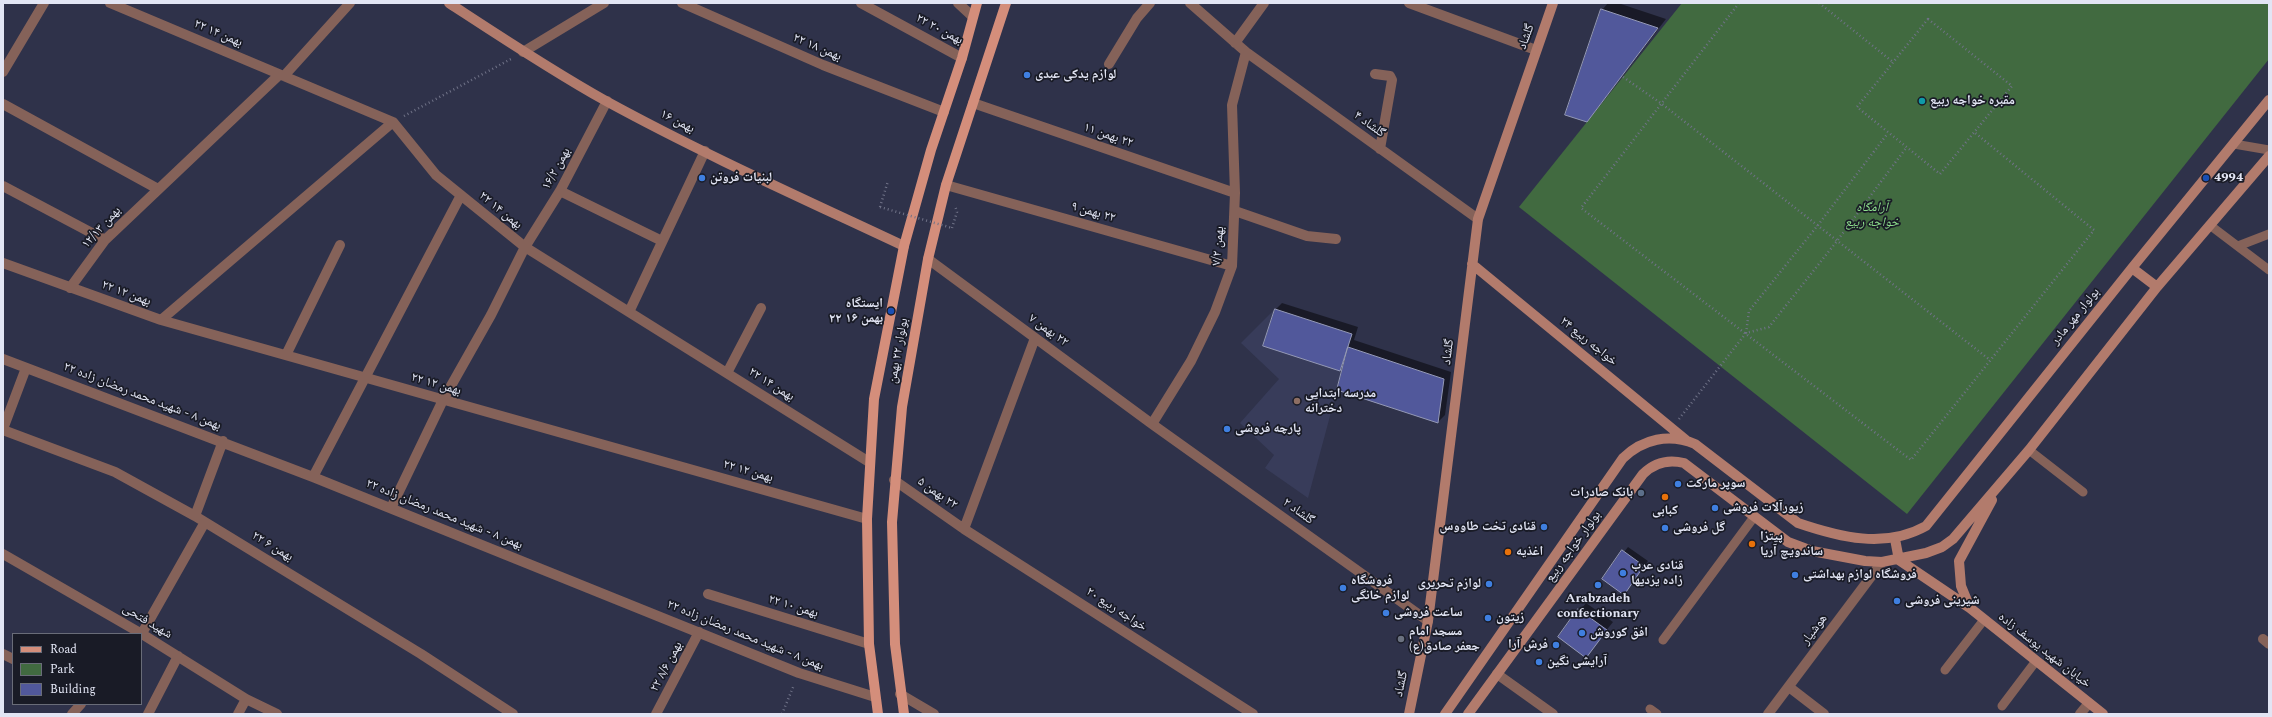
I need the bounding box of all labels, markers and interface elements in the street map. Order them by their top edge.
street label: ۲۲ بهمن ۲۰ [913,11,965,49]
street label: ۲۲ بهمن ۱۴ [191,17,245,51]
street label: گلشاد [1515,22,1539,52]
street label: ۲۲ بهمن ۱۸ [790,31,844,65]
place label: لوازم یدکی عبدی [1035,67,1116,83]
marker: لوازم یدکی عبدی [1022,70,1032,80]
place label: مقبره خواجه ربیع [1930,93,2015,109]
marker: مقبره خواجه ربیع [1917,96,1927,106]
street label: بهمن ۱۶ [657,107,697,137]
street label: گلشاد ۴ [1350,108,1388,142]
street label: ٢٢ بهمن ١١ [1081,120,1135,152]
street label: بهمن ۱۶/۲ [539,145,575,193]
place label: لبنیات فروتن [710,170,772,186]
place label: 4994 [2214,170,2243,186]
marker: لبنیات فروتن [697,173,707,183]
marker: 4994 [2201,173,2211,183]
street label: ۲۲ بهمن ۱۴ [475,189,525,233]
street label: ٢٢ بهمن ۹ [1069,199,1117,227]
park label: آرامگاه خواجه ربیع [1845,200,1899,231]
street label: بهمن ۱۲/۱۳ [79,204,125,252]
street label: بهمن ۷/۲ [1210,226,1228,266]
street label: ۲۲ بهمن ۱۲ [99,278,153,310]
street label: بولوار مهر مادر [2048,285,2104,349]
place label: ایستگاه ۲۲ بهمن ۱۶ [829,296,883,327]
marker: ایستگاه ۲۲ بهمن ۱۶ [886,306,896,316]
street label: ٢٢ بهمن ٧ [1025,311,1071,351]
street label: خواجه ربیع ۲۴ [1556,314,1620,370]
street label: بولوار ۲۲ بهمن [886,317,912,385]
street label: گلشاد [1440,338,1458,366]
street label: ۲۲ بهمن ۸ - شهید محمد رمضان زاده [61,360,223,434]
street label: ۲۲ بهمن ۱۴ [745,365,797,405]
street label: ۲۲ بهمن ۱۲ [409,370,463,400]
place label: مدرسه ابتدایی دخترانه [1305,386,1376,417]
marker: مدرسه ابتدایی دخترانه [1292,396,1302,406]
place label: پارچه فروشی [1235,421,1301,437]
marker: پارچه فروشی [1222,424,1232,434]
street label: ۲۲ بهمن ۱۲ [721,457,775,487]
street label: ٢٢ بهمن ۵ [914,475,960,513]
street label: ۲۲ بهمن ۸ - شهید محمد رمضان زاده [363,476,525,554]
place label: سوپر مارکت [1686,476,1745,492]
marker: سوپر مارکت [1673,479,1683,489]
place label: بانک صادرات [1570,485,1633,501]
marker: بانک صادرات [1636,488,1646,498]
marker: کبابی [1660,492,1670,502]
street label: گلشاد ۲ [1279,495,1317,529]
place label: زیورآلات فروشی [1723,500,1803,516]
place label: کبابی [1652,503,1678,519]
marker: زیورآلات فروشی [1710,503,1720,513]
street label: بولوار خواجه ربیع [1543,508,1605,586]
place label: قنادی تخت طاووس [1439,519,1536,535]
place label: گل فروشی [1673,520,1725,536]
marker: قنادی تخت طاووس [1539,522,1549,532]
marker: گل فروشی [1660,523,1670,533]
street label: ۲۲ بهمن ۶ [248,529,296,565]
place label: پیتزا ساندویچ آریا [1760,529,1823,560]
marker: پیتزا ساندویچ آریا [1747,539,1757,549]
place label: اغذیه [1516,544,1543,560]
marker: اغذیه [1503,547,1513,557]
place label: قنادی عرب زاده یزدیها [1631,558,1684,589]
place label: فروشگاه لوازم بهداشتی [1803,567,1917,583]
marker: قنادی عرب زاده یزدیها [1618,568,1628,578]
marker: فروشگاه لوازم بهداشتی [1790,570,1800,580]
place label: فروشگاه لوازم خانگی [1351,573,1409,604]
place label: لوازم تحریری [1417,576,1481,592]
marker: لوازم تحریری [1484,579,1494,589]
marker: Arabzadeh confectionary [1593,580,1603,590]
marker: فروشگاه لوازم خانگی [1338,583,1348,593]
street label: خواجه ربیع ۲۰ [1083,585,1149,635]
place label: Arabzadeh confectionary [1557,591,1639,622]
street label: ۲۲ بهمن ۱۰ [766,592,820,622]
place label: شیرینی فروشی [1905,593,1980,609]
marker: شیرینی فروشی [1892,596,1902,606]
street label: ۲۲ بهمن ۸ - شهید محمد رمضان زاده [664,597,826,675]
street label: شهید فتحی [119,601,175,643]
place label: ساعت فروشی [1394,605,1463,621]
marker: ساعت فروشی [1381,608,1391,618]
place label: زیتون [1496,610,1524,626]
street label: خیابان شهید یوسف زاده [1995,610,2093,692]
street label: هوشیار [1798,612,1832,648]
marker: زیتون [1483,613,1493,623]
place label: مسجد امام جعفر صادق(ع) [1409,624,1480,655]
place label: افق کوروش [1590,625,1648,641]
marker: افق کوروش [1577,628,1587,638]
legend [12,633,142,705]
marker: مسجد امام جعفر صادق(ع) [1396,634,1406,644]
place label: فرش آرا [1508,637,1548,653]
street label: ۲۲ بهمن ۸/۶ [647,639,687,695]
text: Road [50,640,77,659]
marker: فرش آرا [1551,640,1561,650]
place label: آرایشی نگین [1547,654,1607,670]
marker: آرایشی نگین [1534,657,1544,667]
text: Park [50,660,75,679]
street label: گلشاد [1392,670,1412,698]
text: Building [50,680,96,699]

